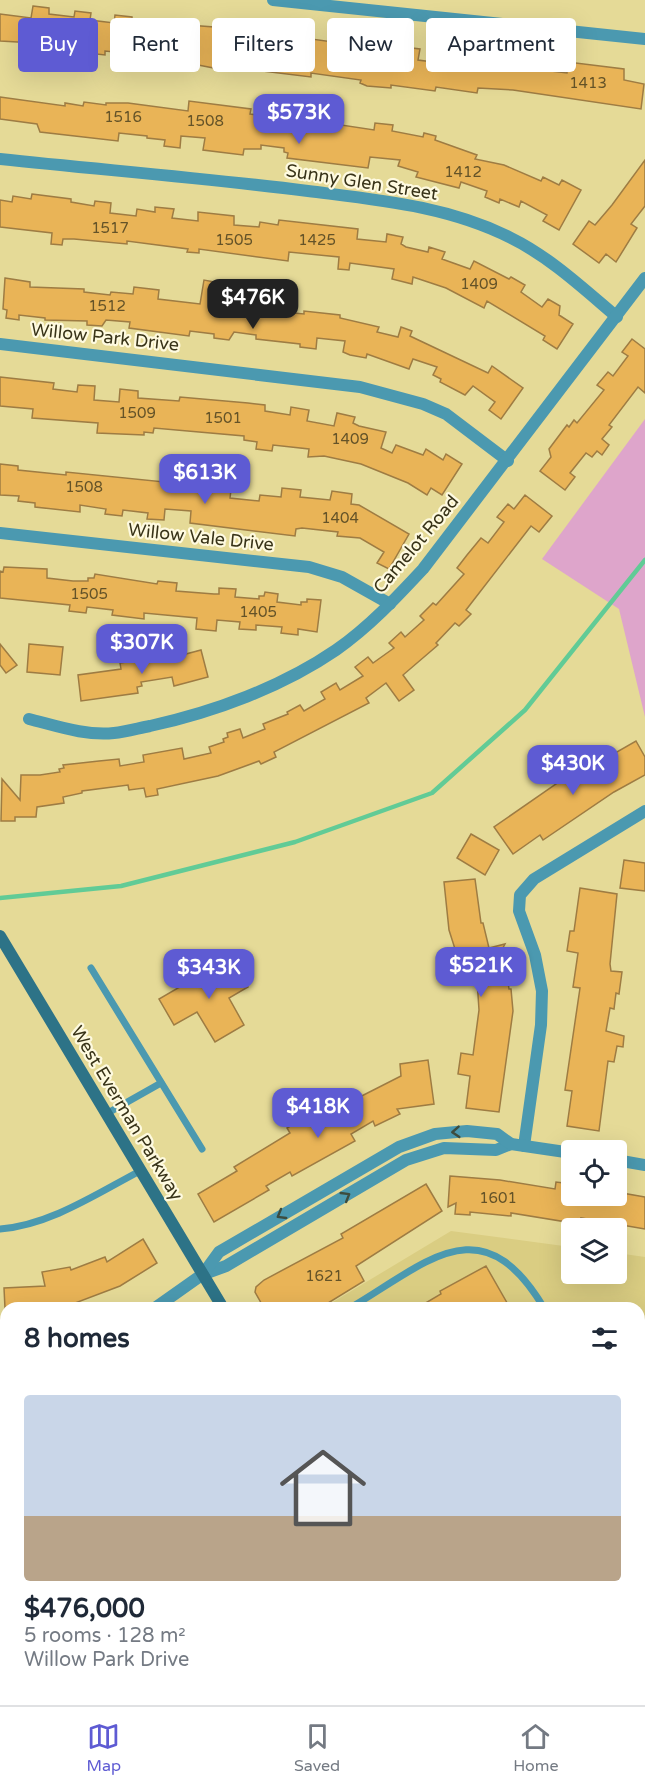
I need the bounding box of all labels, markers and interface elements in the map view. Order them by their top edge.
chip: Buy [18,18,98,72]
chip: Rent [110,18,200,72]
chip: Filters [212,18,315,72]
chip: New [327,18,414,72]
chip: Apartment [426,18,576,72]
house number: 1413 [569,74,607,92]
pin: $573K [257,94,341,145]
text: $573K [267,101,331,125]
house number: 1516 [104,108,142,126]
house number: 1508 [186,112,224,130]
street label: Sunny Glen Street [285,159,440,205]
house number: 1412 [444,163,482,181]
house number: 1517 [91,219,129,237]
house number: 1505 [215,231,253,249]
house number: 1425 [298,231,336,249]
house number: 1409 [460,275,498,293]
pin: $476K [211,279,295,330]
text: $476K [221,286,285,310]
house number: 1512 [88,297,126,315]
street label: Willow Park Drive [30,318,180,356]
house number: 1509 [118,404,156,422]
house number: 1501 [204,409,242,427]
house number: 1409 [331,430,369,448]
pin: $613K [163,454,247,505]
text: $613K [173,461,237,485]
house number: 1508 [65,478,103,496]
street label: Camelot Road [369,490,463,598]
house number: 1404 [321,509,359,527]
street label: Willow Vale Drive [127,518,275,556]
house number: 1505 [70,585,108,603]
house number: 1405 [239,603,277,621]
pin: $307K [100,624,184,675]
text: $307K [110,631,174,655]
pin: $430K [531,745,615,796]
text: $430K [541,752,605,776]
pin: $521K [439,947,523,998]
pin: $343K [167,949,251,1000]
text: $521K [449,954,513,978]
text: $343K [177,956,241,980]
street label: West Everman Parkway [66,1022,188,1205]
pin: $418K [276,1088,360,1139]
text: $418K [286,1095,350,1119]
one-way arrow [451,1125,460,1138]
map controls [561,1140,627,1284]
button: locate [561,1140,627,1206]
house number: 1601 [479,1189,517,1207]
one-way arrow [340,1192,350,1204]
one-way arrow [277,1208,287,1219]
button: layers [561,1218,627,1284]
house number: 1621 [305,1267,343,1285]
icon: filters [588,1322,621,1355]
text: 8 homes [24,1323,130,1354]
icon: home [269,1434,377,1542]
text: $476,000 [24,1593,145,1624]
text: 5 rooms · 128 m² [24,1624,186,1648]
text: Willow Park Drive [24,1648,189,1672]
tab: Map [86,1720,121,1776]
tab: Saved [294,1720,340,1776]
tab: Home [513,1720,558,1776]

